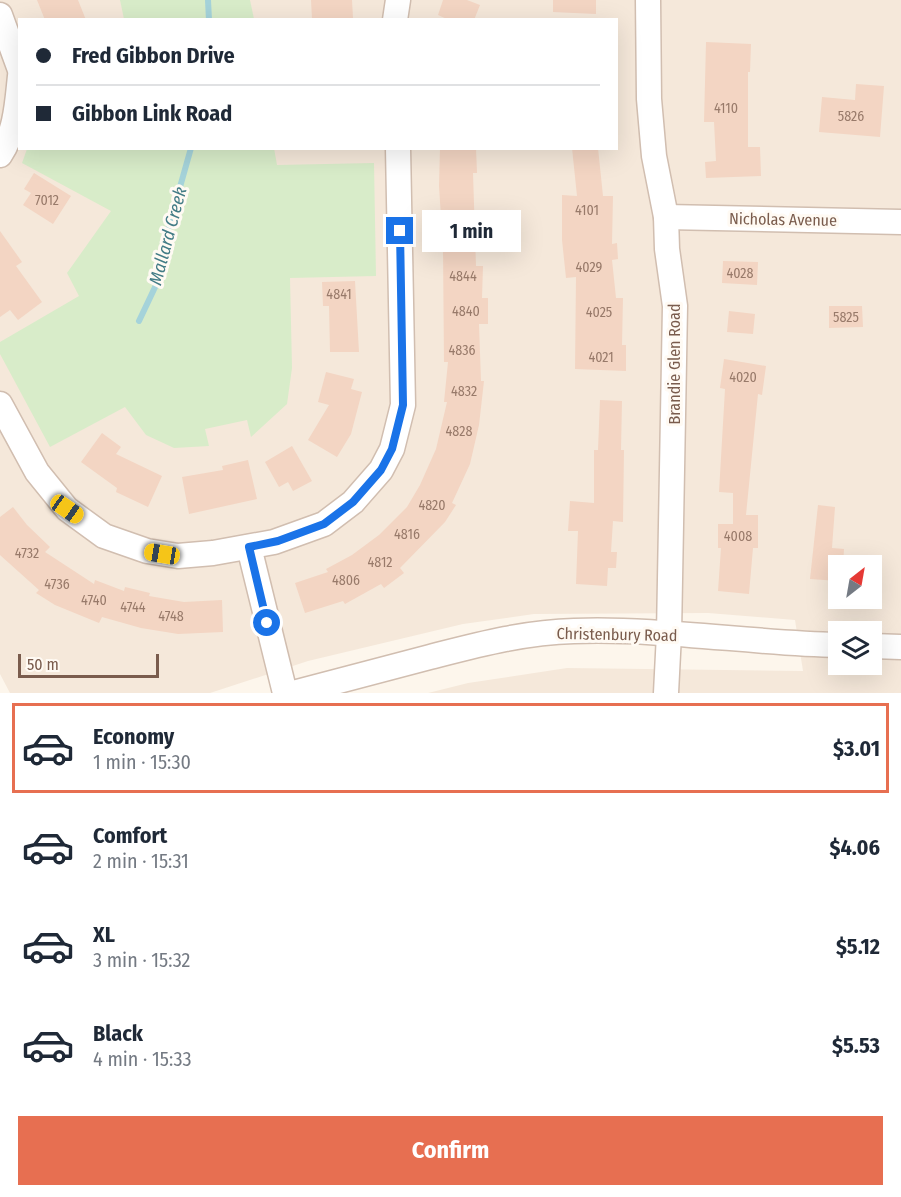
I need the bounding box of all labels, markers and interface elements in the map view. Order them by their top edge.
text: Fred Gibbon Drive [72,42,235,69]
text: Gibbon Link Road [72,100,232,127]
house number: 4110 [714,100,738,117]
house number: 5826 [838,108,864,125]
water label: Mallard Creek [144,184,192,287]
house number: 7012 [35,192,59,209]
house number: 4101 [575,202,599,219]
street label: Nicholas Avenue [729,209,837,230]
callout: 1 min [421,210,520,252]
route end [386,217,413,244]
text: 1 min [450,219,493,243]
house number: 4029 [576,259,603,276]
house number: 4028 [726,265,754,282]
house number: 4844 [449,268,477,285]
house number: 4841 [326,286,352,303]
house number: 4840 [452,303,480,320]
house number: 4025 [586,304,612,321]
street label: Brandie Glen Road [665,304,684,424]
house number: 5825 [833,309,859,326]
house number: 4836 [448,342,476,359]
house number: 4021 [588,349,614,366]
house number: 4020 [729,369,757,386]
house number: 4832 [451,383,477,400]
house number: 4828 [446,423,472,440]
car [47,491,87,527]
house number: 4820 [418,497,446,514]
house number: 4816 [394,526,420,543]
house number: 4008 [724,528,752,545]
car [143,542,181,566]
house number: 4732 [15,545,39,562]
house number: 4812 [367,554,393,571]
north arrow [828,555,882,609]
map controls [828,555,882,675]
house number: 4806 [332,572,360,589]
house number: 4736 [44,576,70,593]
house number: 4740 [81,592,107,609]
house number: 4744 [120,599,146,616]
house number: 4748 [158,608,184,625]
route start [253,609,280,636]
button: layers [828,621,882,675]
street label: Christenbury Road [556,624,678,645]
scale bar [18,651,159,678]
text: 50 m [27,655,59,674]
icon: car [21,721,75,775]
text: Economy [93,723,174,750]
text: $3.01 [833,735,880,762]
text: 1 min · 15:30 [93,750,191,774]
icon: car [21,820,75,874]
text: Comfort [93,822,167,849]
text: $4.06 [829,834,880,861]
text: 2 min · 15:31 [93,849,189,873]
icon: car [21,919,75,973]
text: XL [93,921,115,948]
text: $5.12 [836,933,880,960]
text: 3 min · 15:32 [93,948,190,972]
icon: car [21,1018,75,1072]
text: Black [93,1020,143,1047]
text: $5.53 [832,1032,880,1059]
text: 4 min · 15:33 [93,1047,191,1071]
button: Confirm [18,1116,883,1185]

